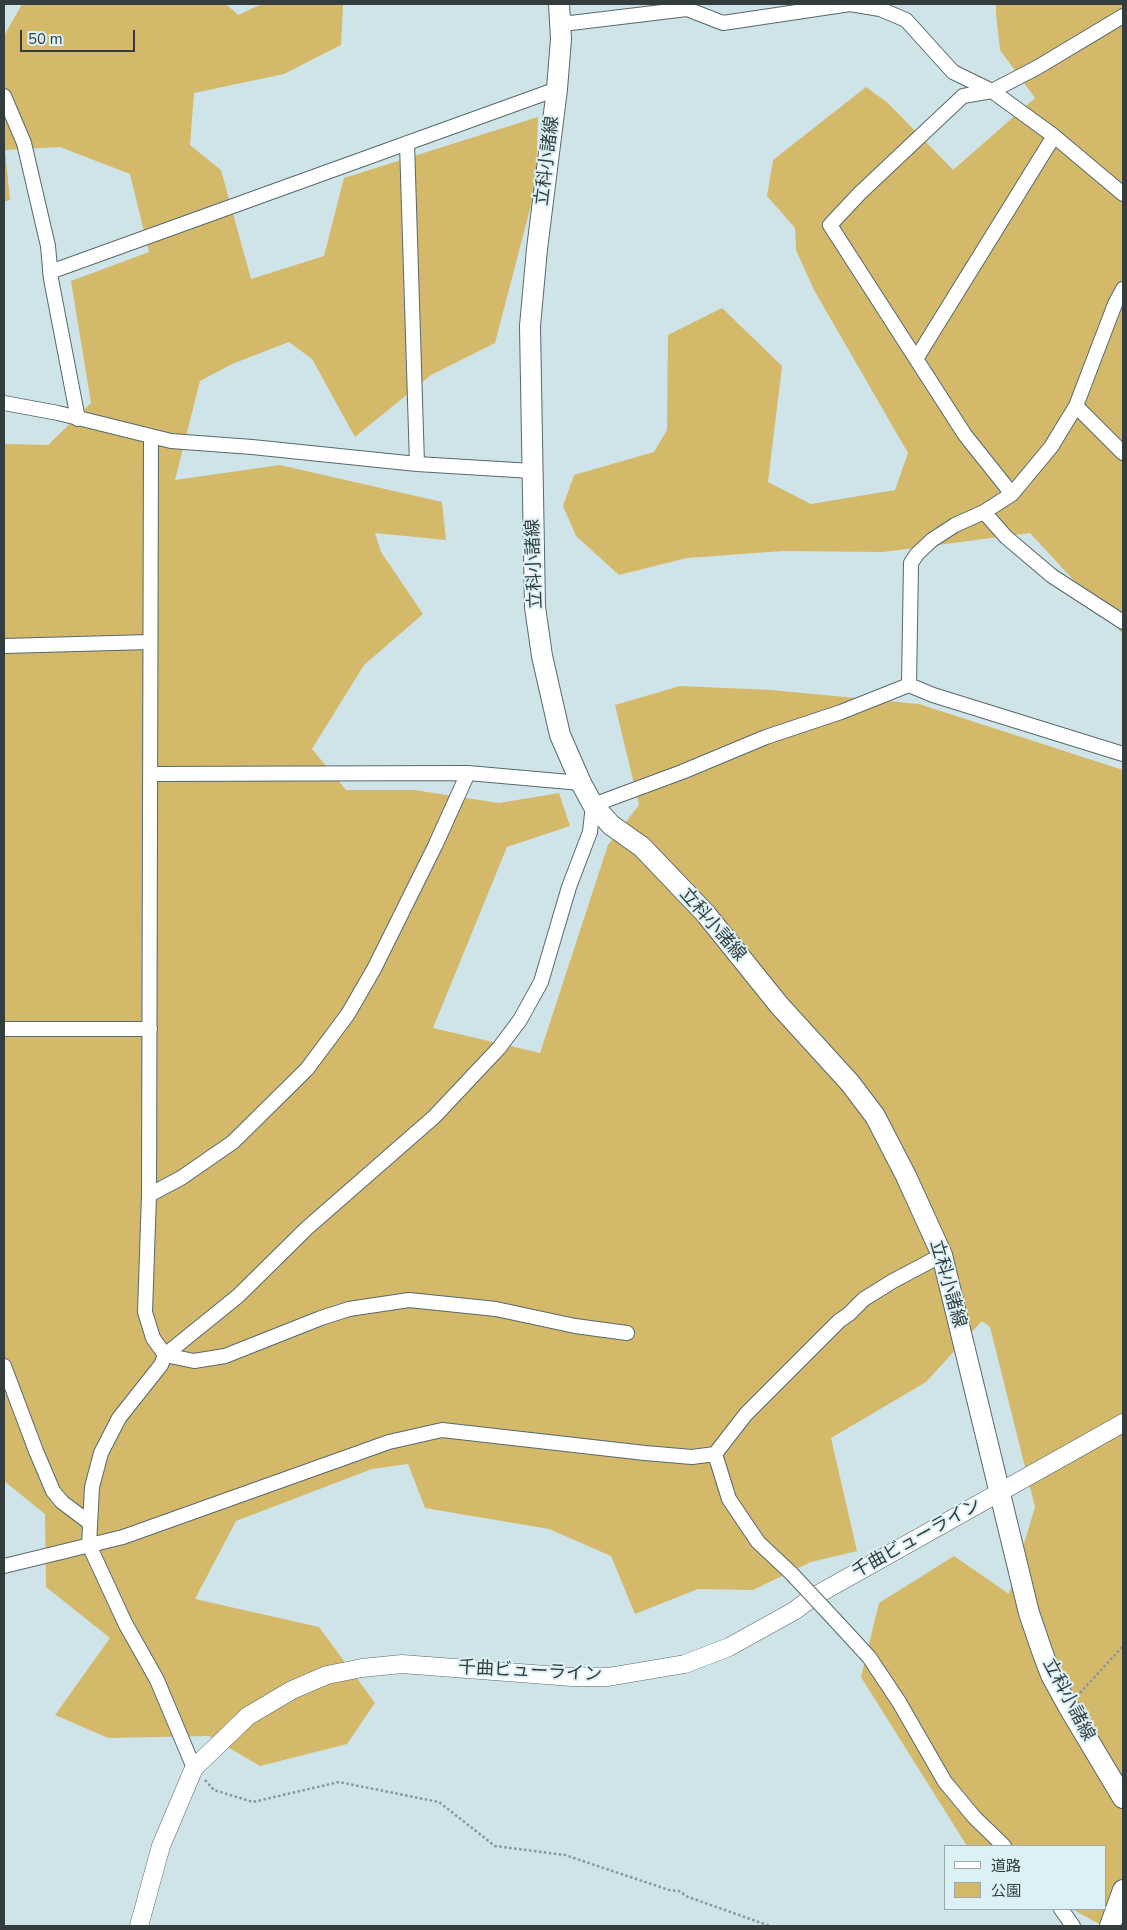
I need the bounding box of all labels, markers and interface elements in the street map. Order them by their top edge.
scale bar [22,20,138,52]
text: 50 m [28,29,63,49]
street label: 立科小諸線 [532,115,564,207]
street label: 立科小諸線 [523,519,547,609]
street label: 立科小諸線 [674,884,750,966]
street label: 立科小諸線 [924,1238,970,1330]
street label: 千曲ビューライン [849,1495,985,1583]
street label: 立科小諸線 [1037,1655,1099,1745]
street label: 千曲ビューライン [458,1657,602,1687]
legend [944,1845,1107,1910]
text: 道路 [991,1856,1021,1876]
text: 公園 [991,1881,1021,1901]

